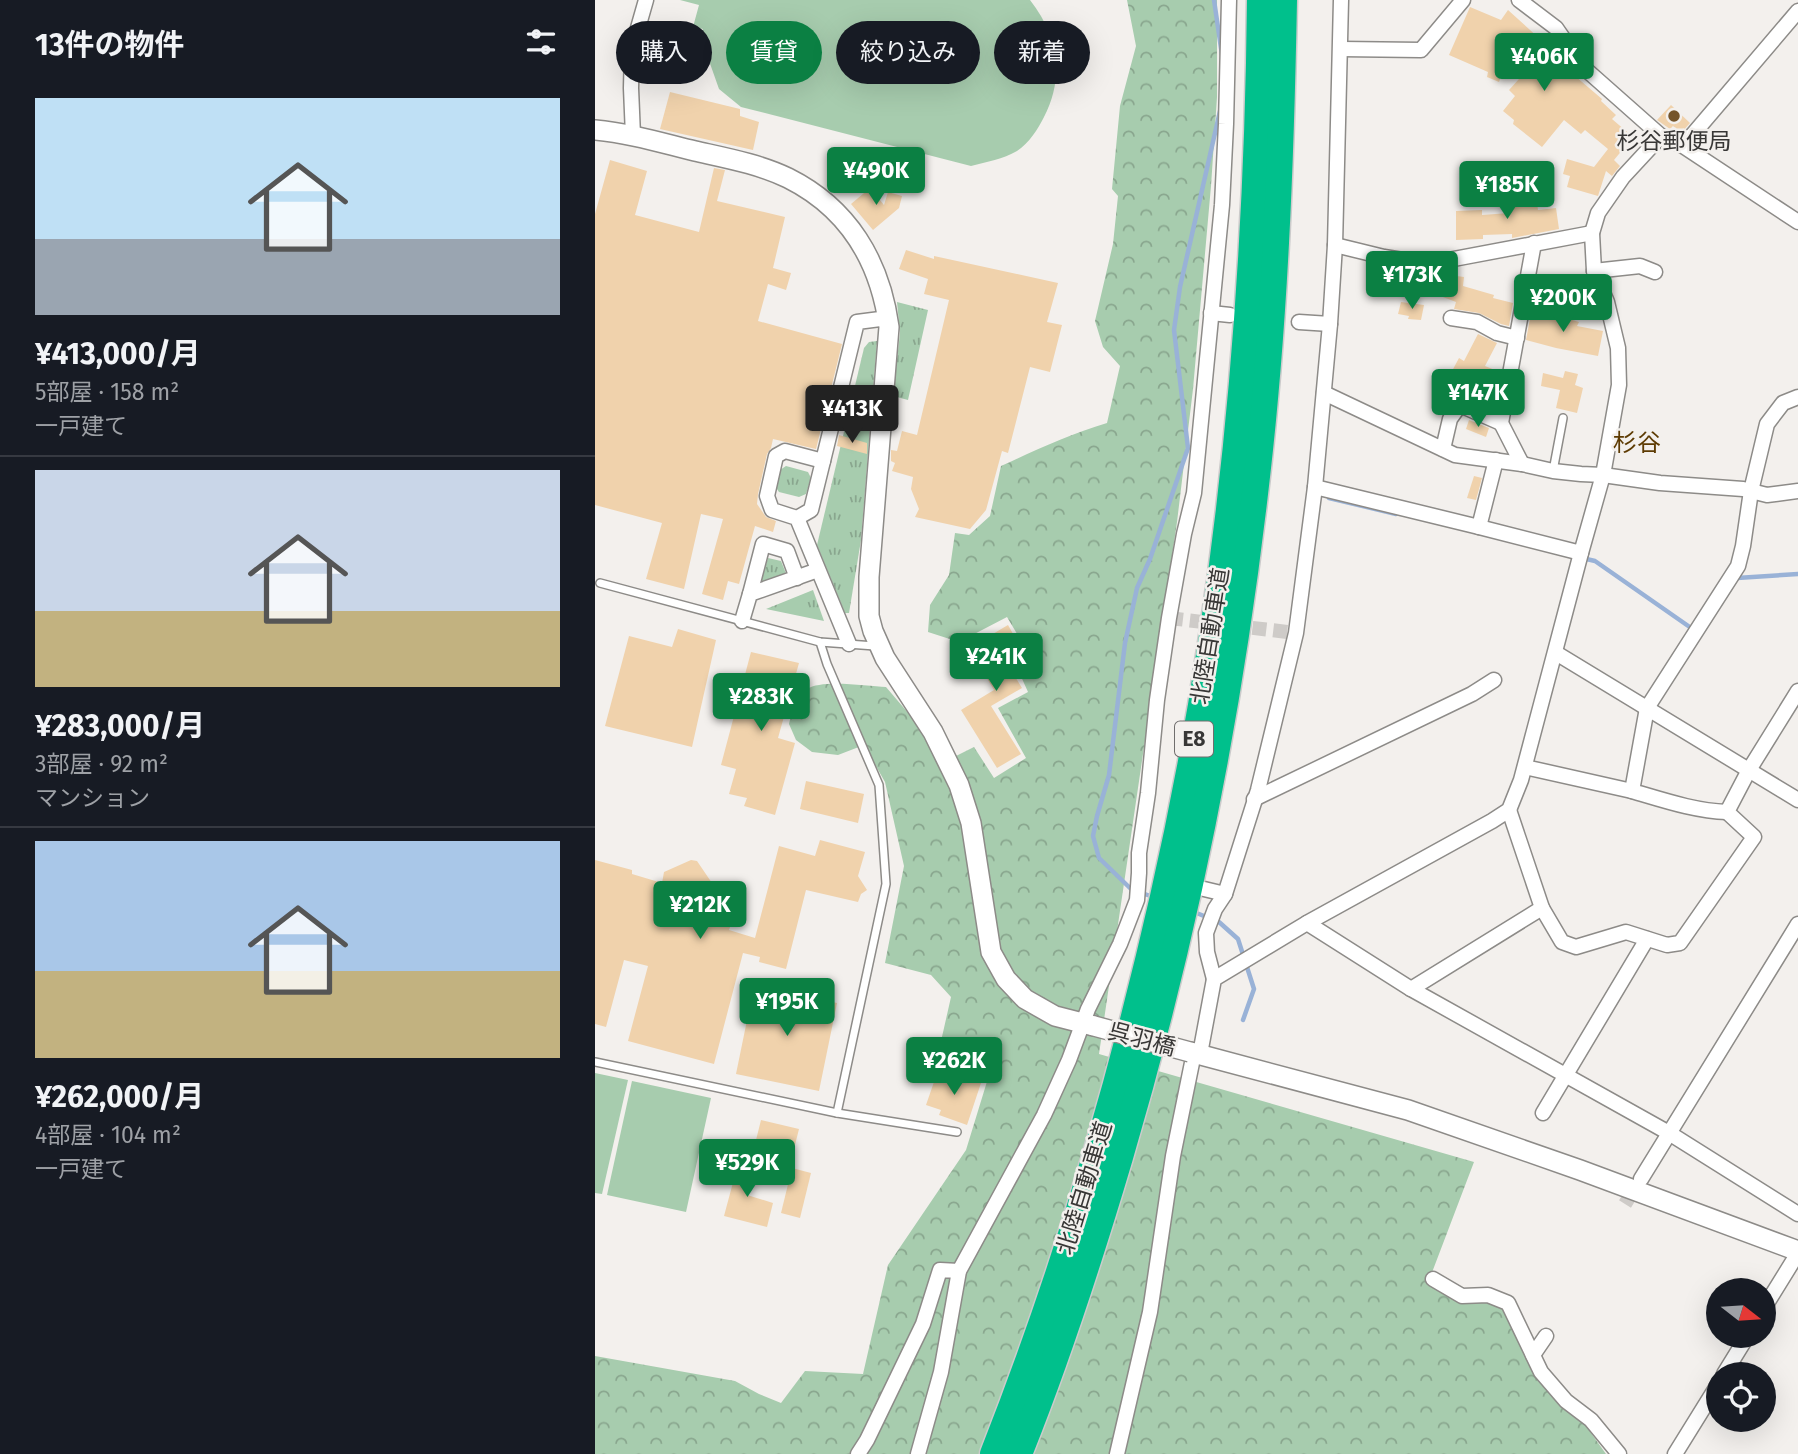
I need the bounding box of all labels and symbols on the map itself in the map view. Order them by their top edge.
pin: ¥406K [1495,34,1593,93]
marker: 杉谷郵便局 [1666,108,1682,124]
place label: 杉谷郵便局 [1617,127,1732,155]
pin: ¥490K [827,148,925,207]
pin: ¥185K [1458,162,1556,221]
pin: ¥173K [1363,252,1461,311]
pin: ¥200K [1514,274,1612,334]
pin: ¥147K [1429,370,1527,429]
pin: ¥413K [803,386,901,445]
district label: 杉谷 [1613,429,1661,457]
street label: 北陸自動車道 [1185,566,1235,706]
pin: ¥241K [947,634,1045,693]
pin: ¥283K [712,674,810,733]
road number: E8 [1175,722,1213,756]
pin: ¥212K [651,881,749,941]
pin: ¥195K [738,978,836,1038]
street label: 呉羽橋 [1105,1017,1179,1061]
pin: ¥262K [905,1038,1003,1097]
street label: 北陸自動車道 [1050,1118,1118,1258]
pin: ¥529K [698,1140,796,1199]
north arrow [1706,1278,1776,1348]

